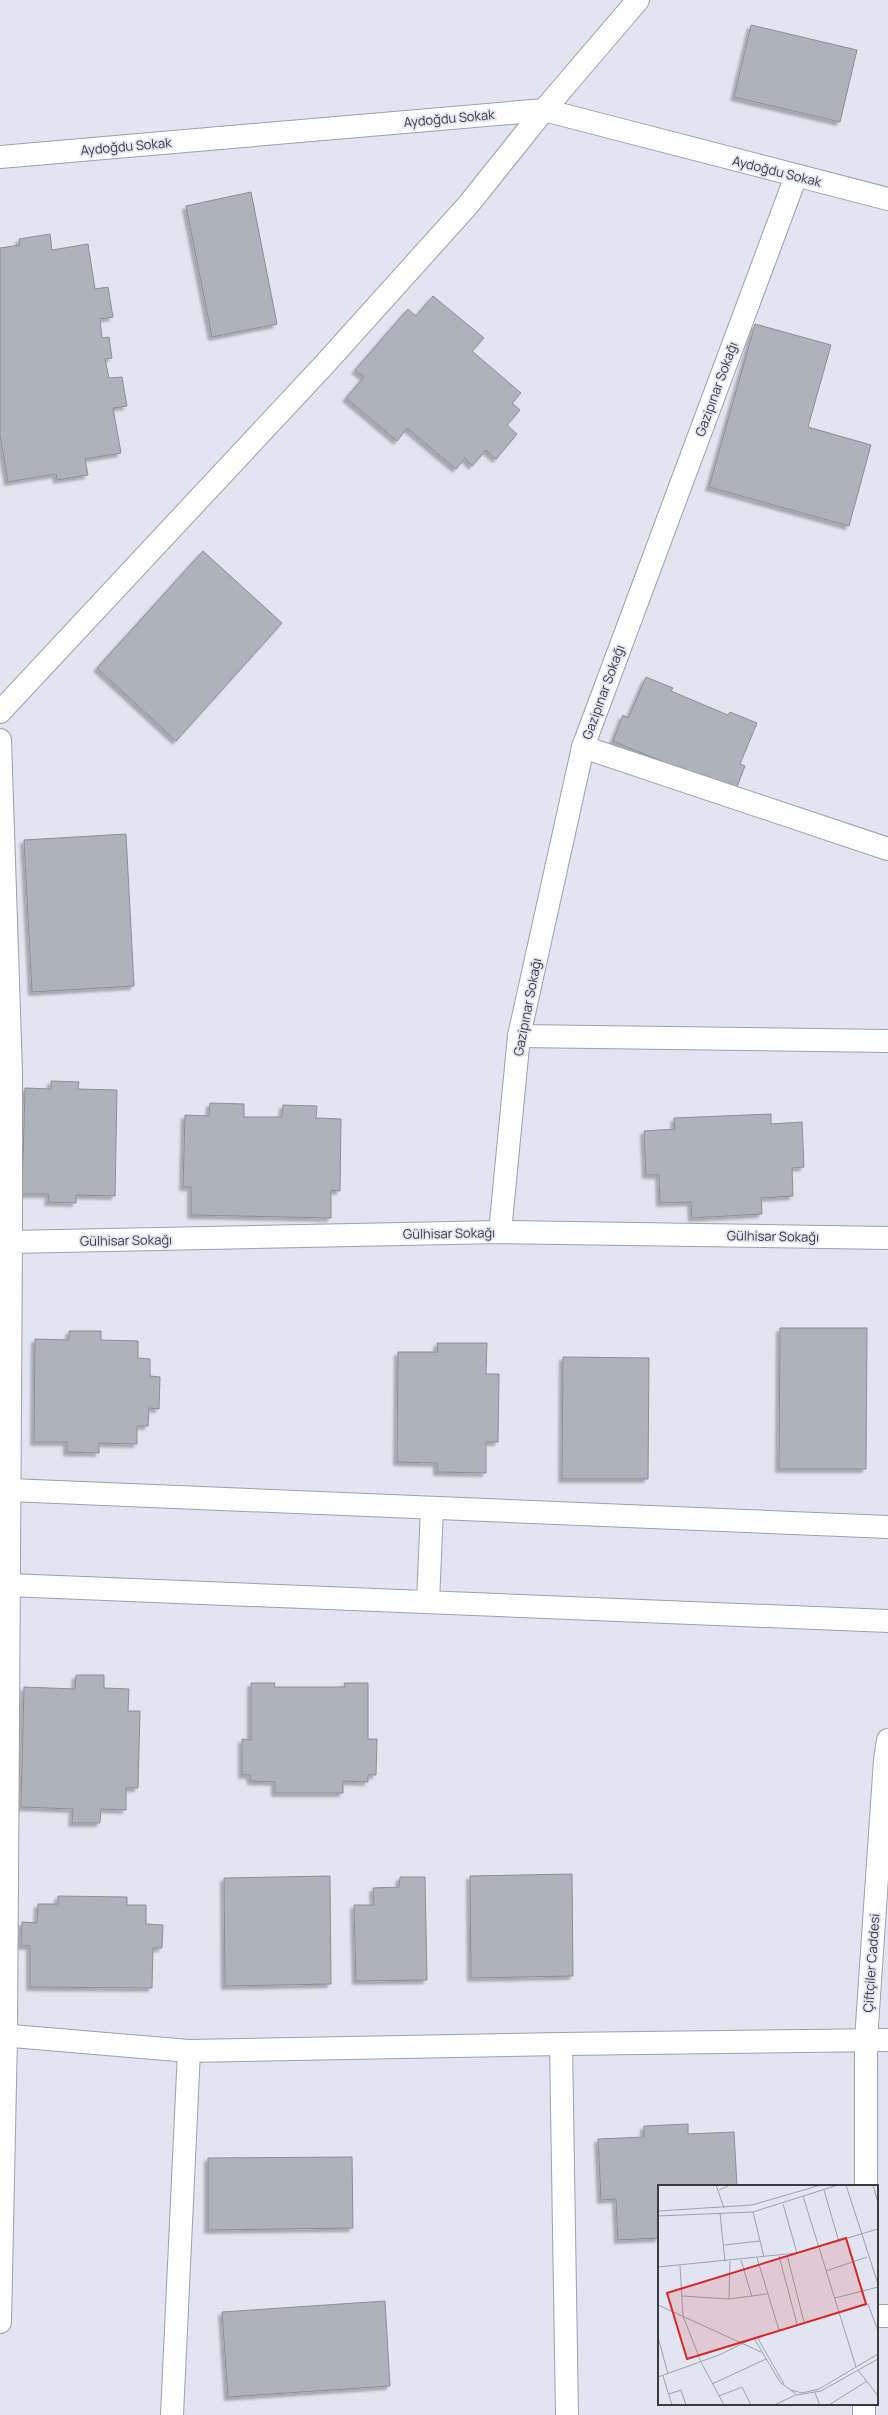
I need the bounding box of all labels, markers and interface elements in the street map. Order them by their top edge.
street label: Aydoğdu Sokak [403,105,496,131]
street label: Aydoğdu Sokak [80,133,173,159]
street label: Aydoğdu Sokak [731,151,824,191]
street label: Gazipınar Sokağı [691,339,741,439]
street label: Gazipınar Sokağı [578,642,628,742]
street label: Gazipınar Sokağı [509,957,545,1057]
street label: Gülhisar Sokağı [403,1223,495,1243]
street label: Gülhisar Sokağı [727,1226,819,1246]
street label: Gülhisar Sokağı [80,1230,172,1250]
street label: Çiftçiler Caddesi [859,1913,883,2013]
inset map [658,2185,878,2405]

